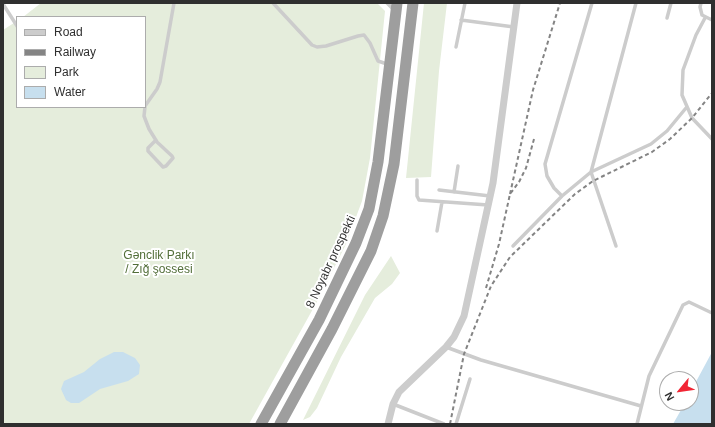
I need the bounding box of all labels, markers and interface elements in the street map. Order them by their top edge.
legend [16,16,146,108]
text: Road [54,25,83,39]
text: Railway [54,45,96,59]
text: Park [54,65,79,79]
text: Water [54,85,86,99]
street label: 8 Noyabr prospekti [303,213,359,311]
park label: Gənclik Parkı / Zığ şossesi [123,249,195,277]
north arrow [659,371,699,411]
text: N [662,390,677,403]

